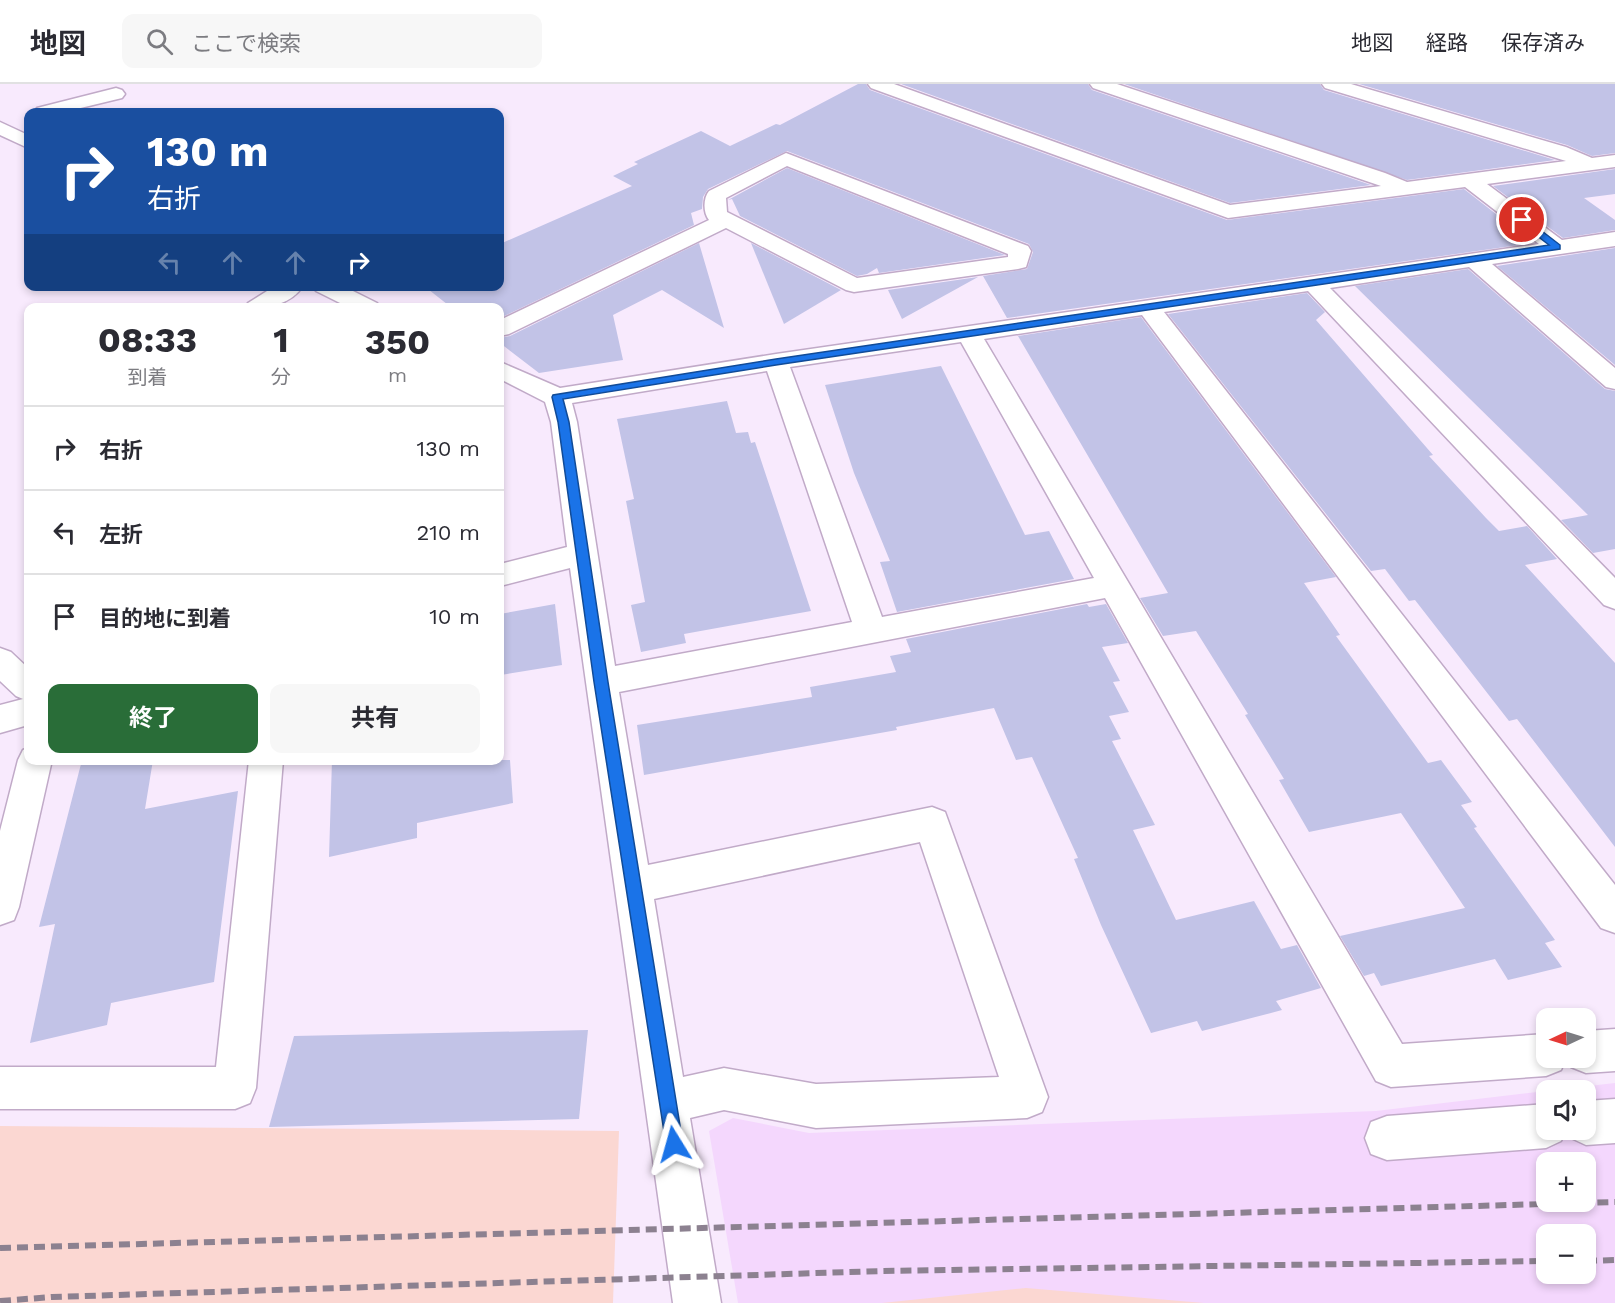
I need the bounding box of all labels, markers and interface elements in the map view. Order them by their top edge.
search box [122,14,542,68]
icon: search [143,25,176,58]
text: 地図 [30,27,86,60]
text: 地図 [1351,30,1393,55]
text: 経路 [1426,30,1468,55]
text: 保存済み [1501,30,1585,55]
text: ここで検索 [191,31,301,56]
text: 130 m [147,127,269,176]
icon: right [48,132,126,210]
text: 右折 [147,183,201,215]
pin [1496,194,1547,245]
icon: arrive [1505,203,1538,236]
icon: left [153,246,186,279]
icon: ahead [216,246,249,279]
icon: ahead [279,246,312,279]
icon: right [342,246,375,279]
text: 08:33 [98,319,197,361]
text: 1 [273,319,289,361]
text: 350 [365,321,430,363]
text: m [388,363,407,387]
text: 到着 [127,365,167,389]
text: 分 [271,365,291,389]
icon: right [48,432,81,465]
text: 130 m [416,436,480,461]
text: 右折 [99,438,143,463]
icon: left [48,516,81,549]
text: 210 m [416,520,480,545]
text: 左折 [99,522,143,547]
icon: arrive [48,600,81,633]
text: 10 m [429,604,480,629]
text: 目的地に到着 [99,606,231,631]
button: 終了 [48,684,258,753]
button: 共有 [270,684,480,753]
north arrow [1536,1008,1596,1068]
map controls [1536,1008,1596,1284]
button: sound [1536,1080,1596,1140]
position arrow [642,1112,706,1176]
button: + [1536,1152,1596,1212]
button: − [1536,1224,1596,1284]

